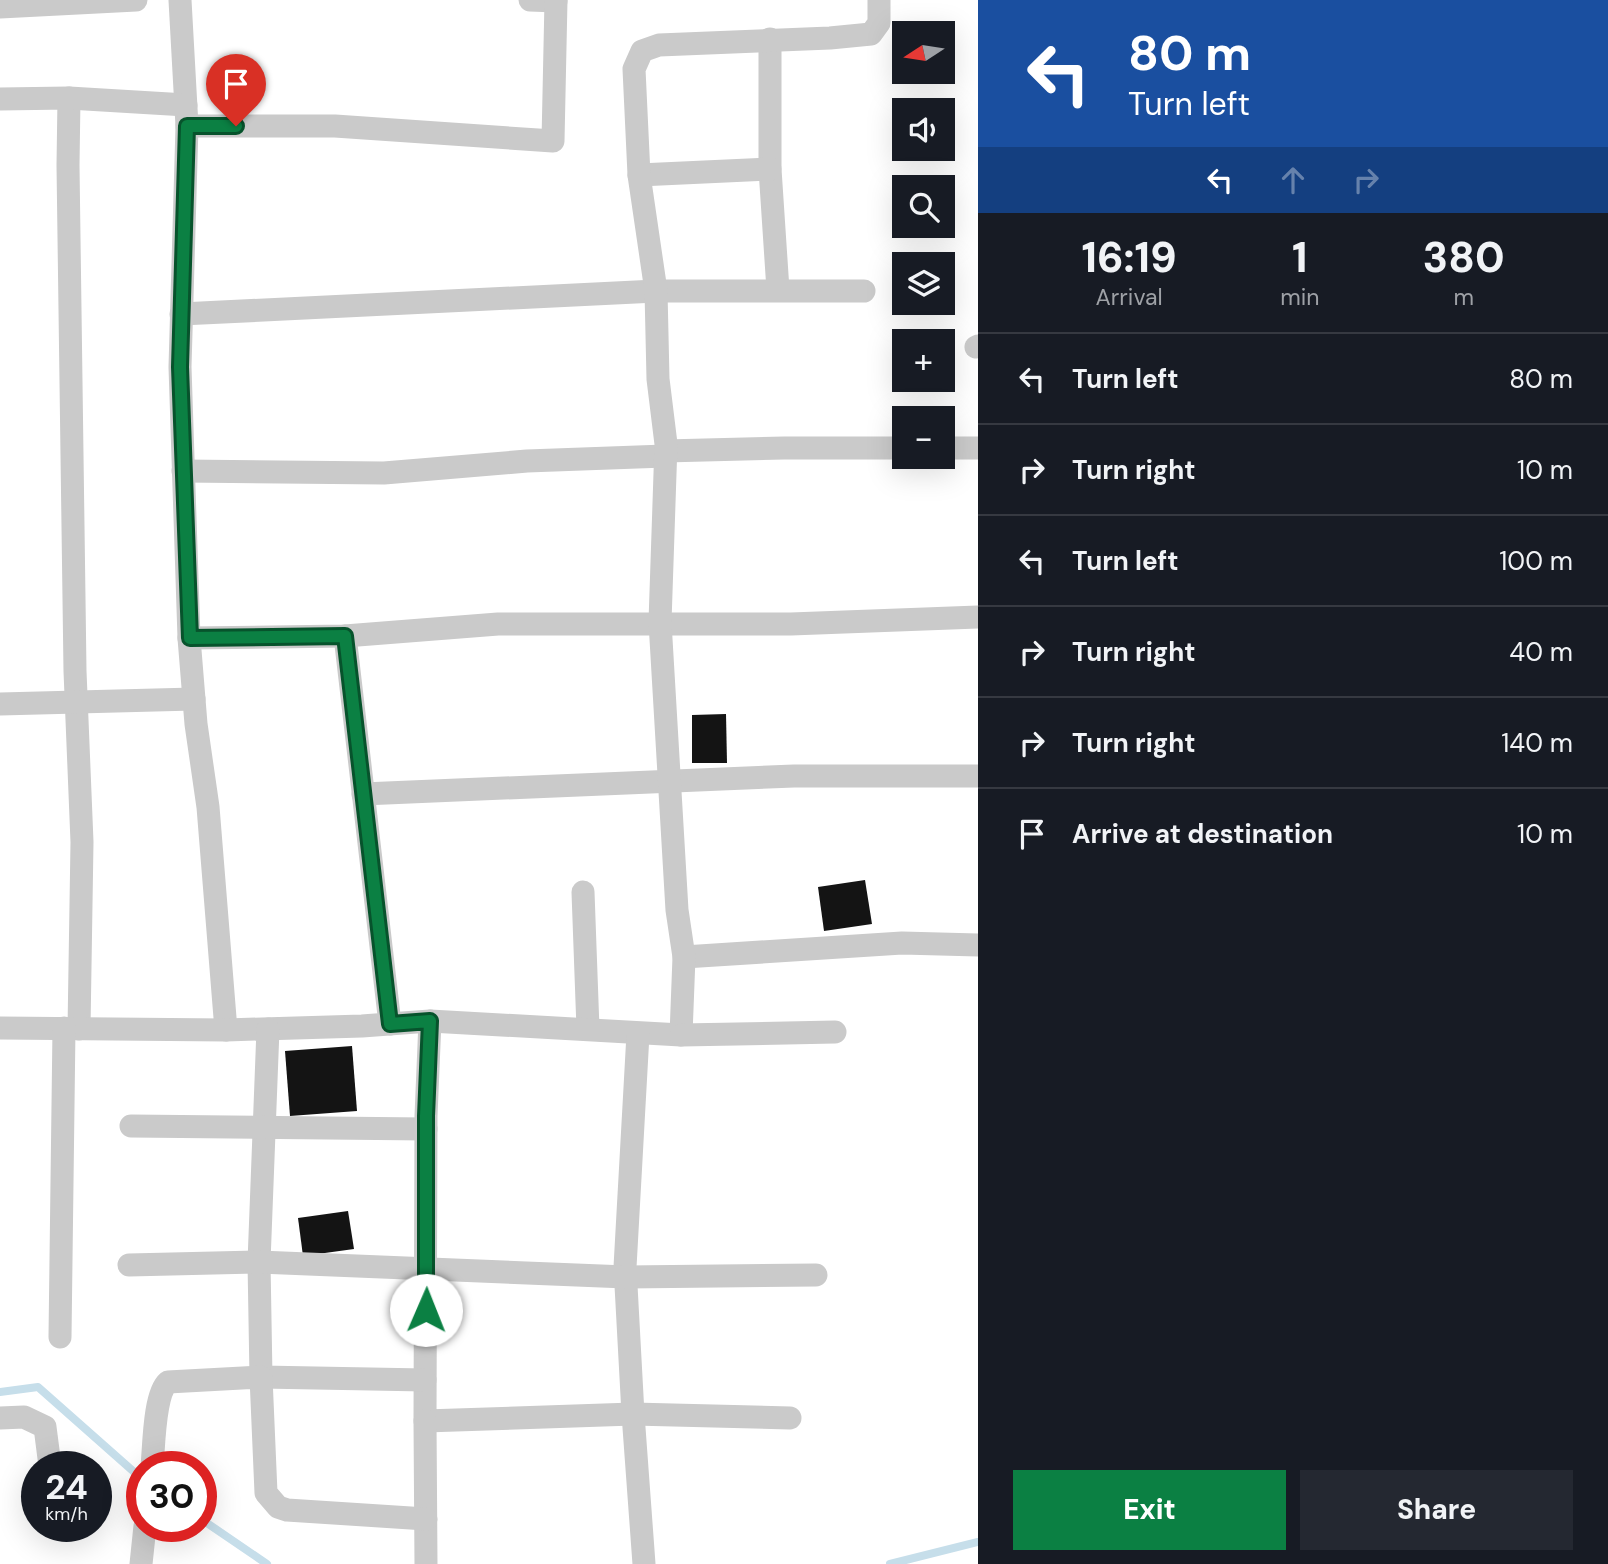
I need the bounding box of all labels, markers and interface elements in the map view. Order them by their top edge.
north arrow [892,21,956,84]
map controls [892,21,955,469]
text: 80 m [1128,21,1251,85]
icon: left [1013,28,1104,119]
pin [206,54,266,126]
icon: arrive [217,65,255,103]
text: Turn left [1128,83,1250,125]
button: sound [892,98,955,161]
icon: left [1201,161,1239,199]
icon: ahead [1274,161,1312,199]
icon: right [1347,161,1385,199]
button: search [892,175,955,238]
text: 16:19 [1081,230,1177,285]
text: 1 [1292,230,1308,285]
text: 380 [1423,230,1505,285]
button: layers [892,252,955,315]
text: Arrival [1096,282,1163,312]
text: min [1280,282,1319,312]
text: m [1453,282,1474,312]
button: + [892,329,955,392]
icon: left [1013,360,1051,398]
text: Turn left [1072,362,1179,396]
text: 80 m [1509,362,1573,396]
button: − [892,406,955,469]
icon: right [1013,451,1051,489]
text: Turn right [1072,453,1196,487]
text: 10 m [1517,453,1573,487]
icon: left [1013,542,1051,580]
text: Turn left [1072,544,1179,578]
text: 100 m [1499,544,1573,578]
icon: right [1013,633,1051,671]
text: Turn right [1072,635,1196,669]
text: 40 m [1509,635,1573,669]
icon: right [1013,724,1051,762]
text: Turn right [1072,726,1196,760]
text: 140 m [1501,726,1573,760]
icon: arrive [1013,815,1051,853]
text: Arrive at destination [1072,817,1333,851]
text: 10 m [1517,817,1573,851]
position arrow [389,1273,463,1347]
speed limit sign: 30 [126,1451,217,1542]
text: 24 [45,1464,88,1510]
button: Exit [1013,1470,1286,1550]
button: Share [1300,1470,1573,1550]
text: km/h [45,1502,88,1526]

